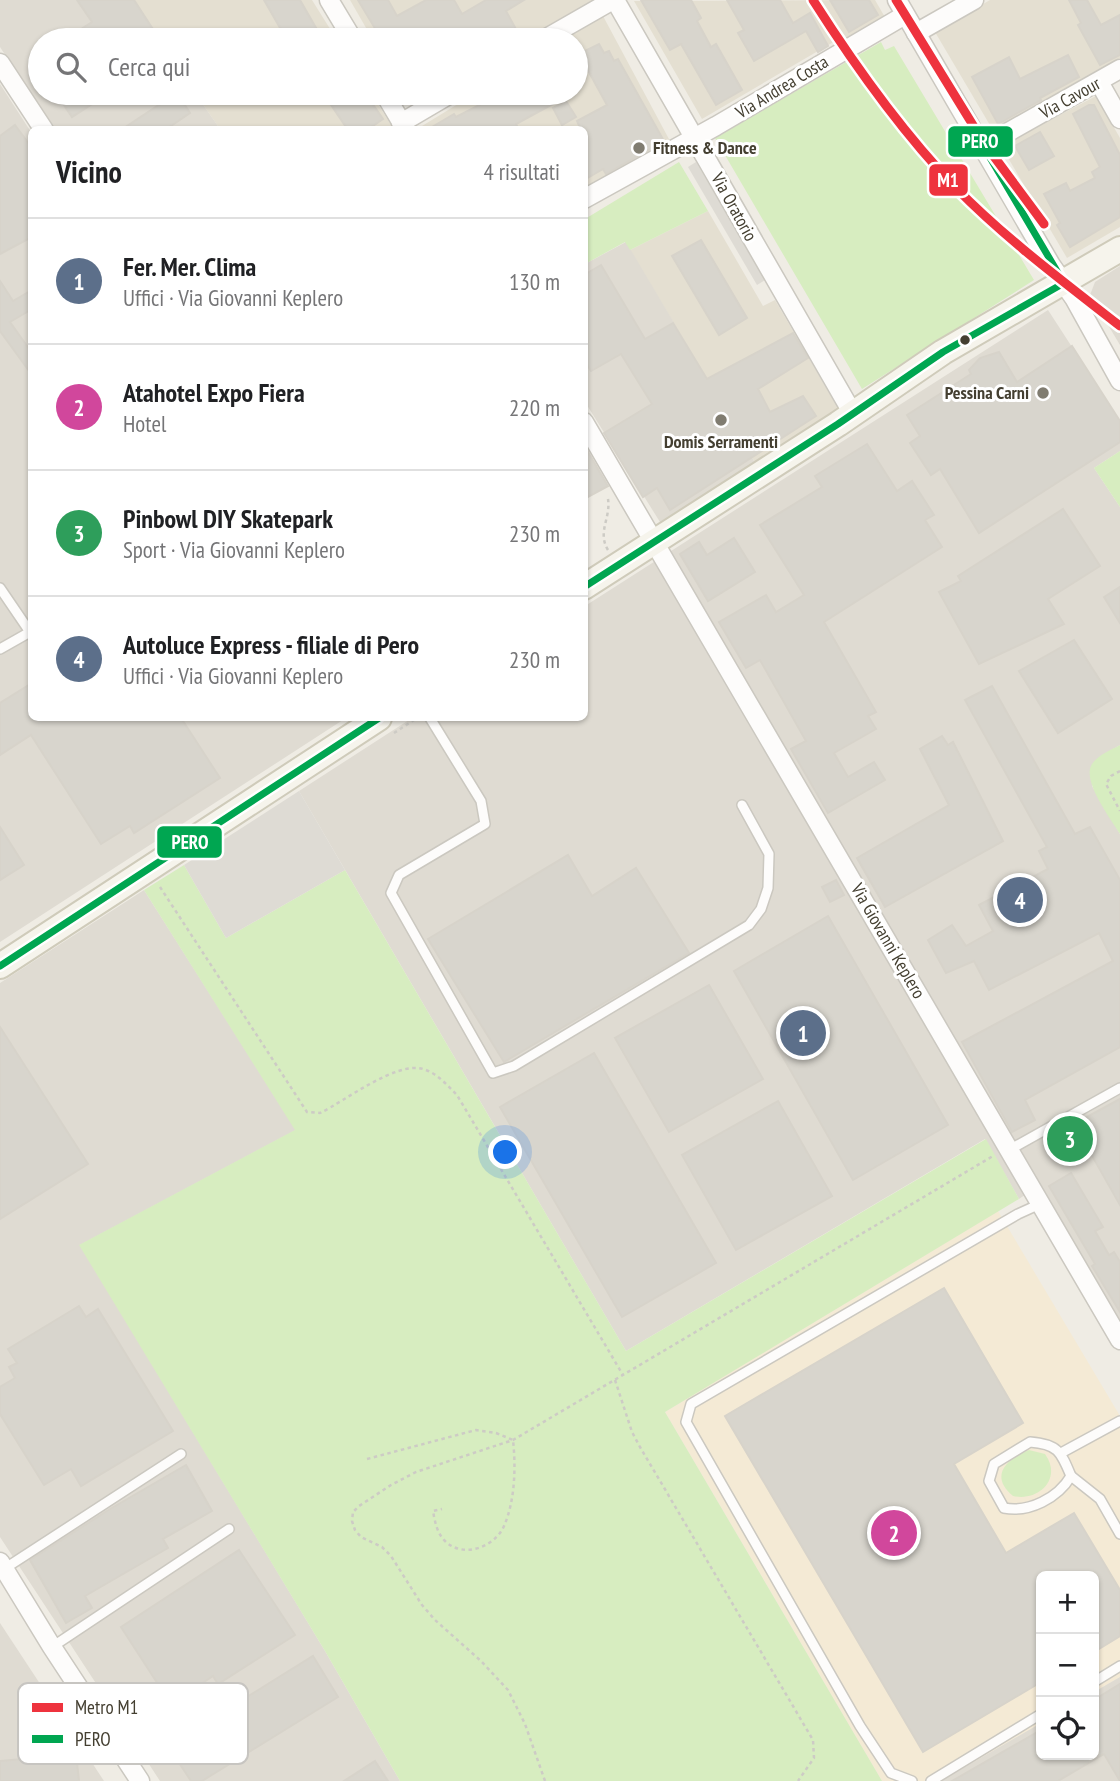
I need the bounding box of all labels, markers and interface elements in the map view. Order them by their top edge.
search box [28,28,588,105]
icon: search [52,48,90,86]
text: Cerca qui [108,50,190,83]
street label: Via Andrea Costa [730,50,832,124]
street label: Via Cavour [1034,71,1104,124]
line badge: PERO [947,125,1014,158]
text: PERO [962,129,998,153]
place label: Fitness & Dance [653,136,757,159]
marker: Fitness & Dance [631,140,647,156]
text: Vicino [56,152,122,191]
text: 4 risultati [484,157,560,186]
line badge: M1 [928,163,969,197]
street label: Via Oratorio [706,168,763,245]
text: M1 [937,168,959,192]
text: Fer. Mer. Clima [123,250,256,283]
text: 1 [74,267,85,296]
text: 130 m [509,267,560,296]
text: Uffici · Via Giovanni Keplero [123,283,343,312]
unlabelled marker [958,333,972,347]
text: Atahotel Expo Fiera [123,376,305,409]
place label: Pessina Carni [945,381,1029,404]
marker: Pessina Carni [1035,385,1051,401]
text: 2 [74,393,85,422]
text: 220 m [509,393,560,422]
text: Hotel [123,409,166,438]
marker: Domis Serramenti [713,412,729,428]
place label: Domis Serramenti [664,430,778,453]
text: Pinbowl DIY Skatepark [123,502,333,535]
text: 3 [74,519,85,548]
text: 230 m [509,519,560,548]
text: Sport · Via Giovanni Keplero [123,535,345,564]
text: Autoluce Express - filiale di Pero [123,628,419,661]
text: 4 [74,645,85,674]
text: 230 m [509,645,560,674]
text: Uffici · Via Giovanni Keplero [123,661,343,690]
line badge: PERO [156,825,223,859]
text: PERO [172,830,208,854]
pin: 4 [997,874,1043,926]
street label: Via Giovanni Keplero [846,878,931,1003]
pin: 1 [780,1007,826,1059]
pin: 3 [1047,1113,1093,1165]
your location [488,1135,522,1169]
pin: 2 [871,1507,917,1559]
map controls [1036,1571,1099,1760]
button: + [1036,1571,1099,1634]
button: − [1036,1634,1099,1697]
legend [18,1683,248,1764]
text: Metro M1 [75,1695,138,1719]
button: locate [1036,1697,1099,1760]
text: PERO [75,1727,111,1751]

